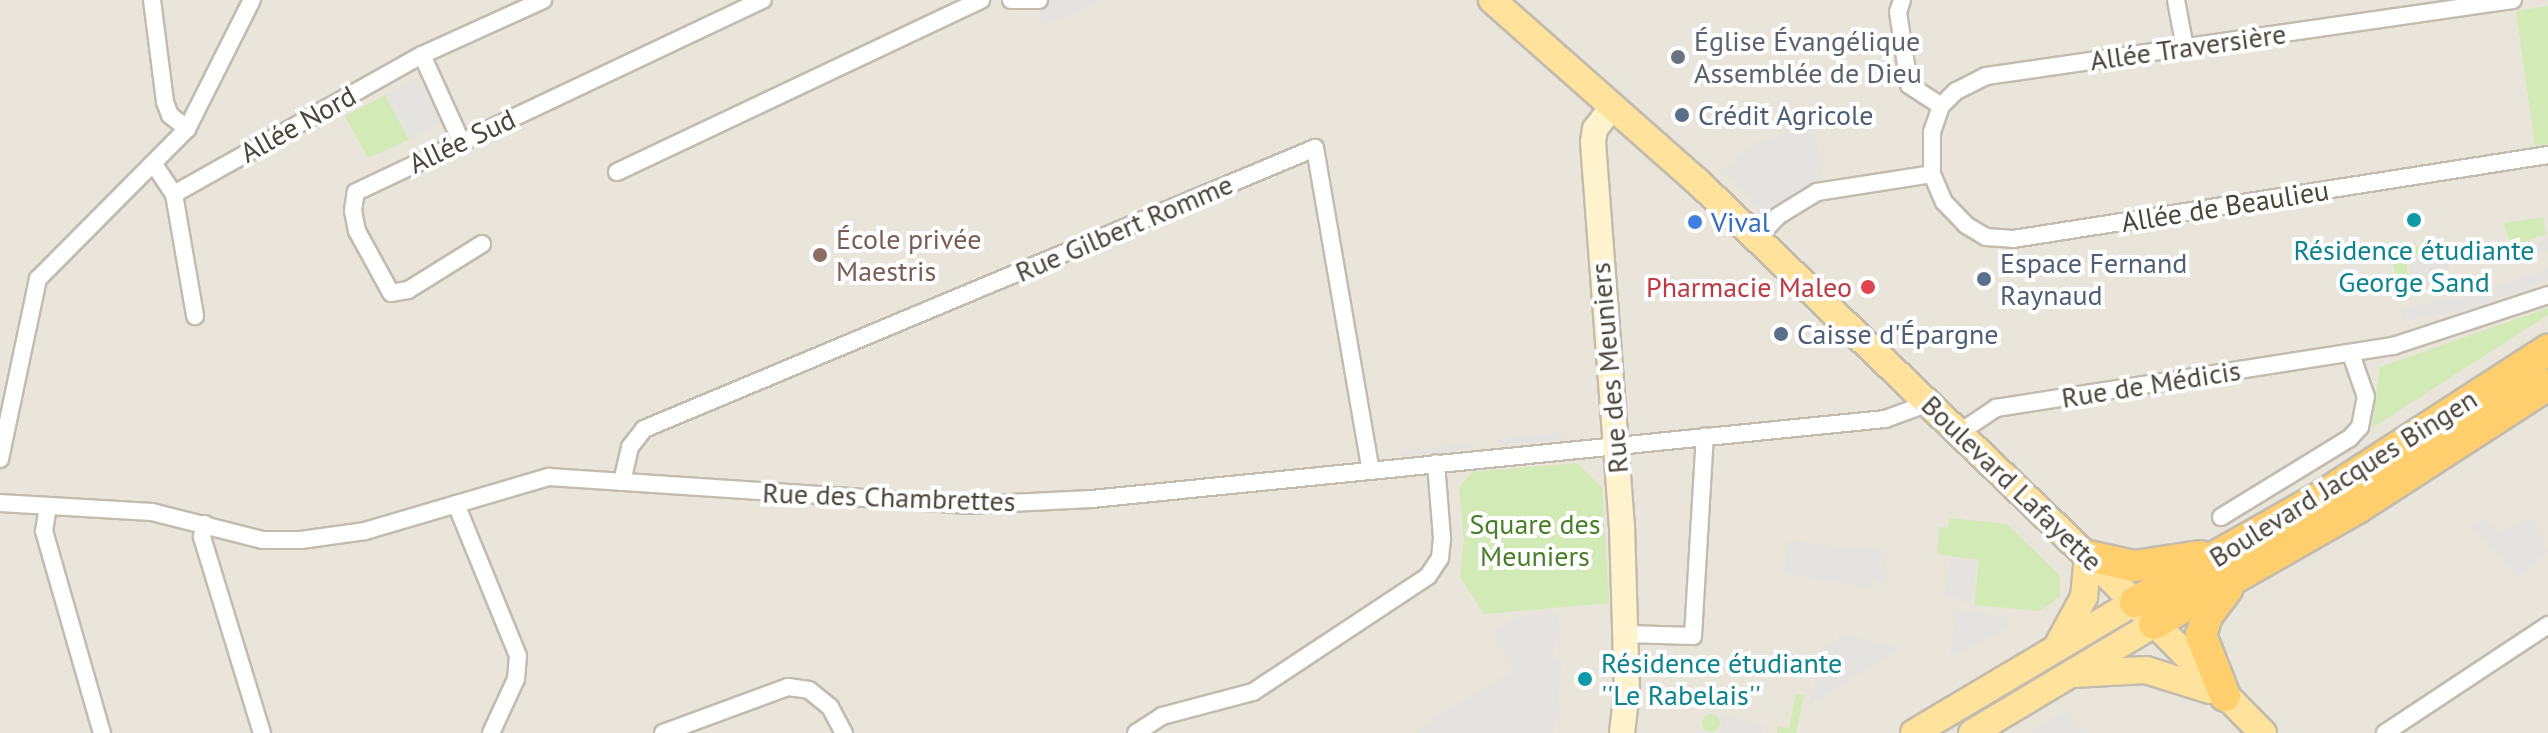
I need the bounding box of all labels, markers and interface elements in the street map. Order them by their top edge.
street label: Allée Traversière [2087,17,2289,77]
place label: Église Évangélique Assemblée de Dieu [1694,24,1922,90]
marker: Église Évangélique Assemblée de Dieu [1669,48,1687,66]
street label: Allée Nord [234,79,362,169]
place label: Crédit Agricole [1698,98,1874,132]
street label: Allée Sud [404,102,520,180]
marker: Crédit Agricole [1673,106,1691,124]
street label: Rue Gilbert Romme [1010,167,1238,289]
street label: Allée de Beaulieu [2119,173,2331,239]
place label: Vival [1711,205,1770,239]
marker: Résidence étudiante George Sand [2405,211,2423,229]
marker: Vival [1686,213,1704,231]
place label: École privée Maestris [836,222,981,288]
place label: Résidence étudiante George Sand [2293,233,2535,299]
marker: École privée Maestris [811,246,829,264]
place label: Espace Fernand Raynaud [2000,246,2187,312]
street label: Rue des Meuniers [1583,261,1635,475]
place label: Pharmacie Maleo [1646,270,1852,304]
marker: Espace Fernand Raynaud [1975,270,1993,288]
marker: Pharmacie Maleo [1859,278,1877,296]
place label: Caisse d'Épargne [1797,317,1998,351]
marker: Caisse d'Épargne [1772,325,1790,343]
street label: Rue de Médicis [2059,353,2243,415]
street label: Boulevard Jacques Bingen [2203,382,2483,574]
street label: Boulevard Lafayette [1915,388,2109,578]
street label: Rue des Chambrettes [762,476,1016,518]
park label: Square des Meuniers [1469,507,1601,573]
place label: Résidence étudiante ''Le Rabelais'' [1601,646,1842,712]
marker: Résidence étudiante ''Le Rabelais'' [1576,670,1594,688]

